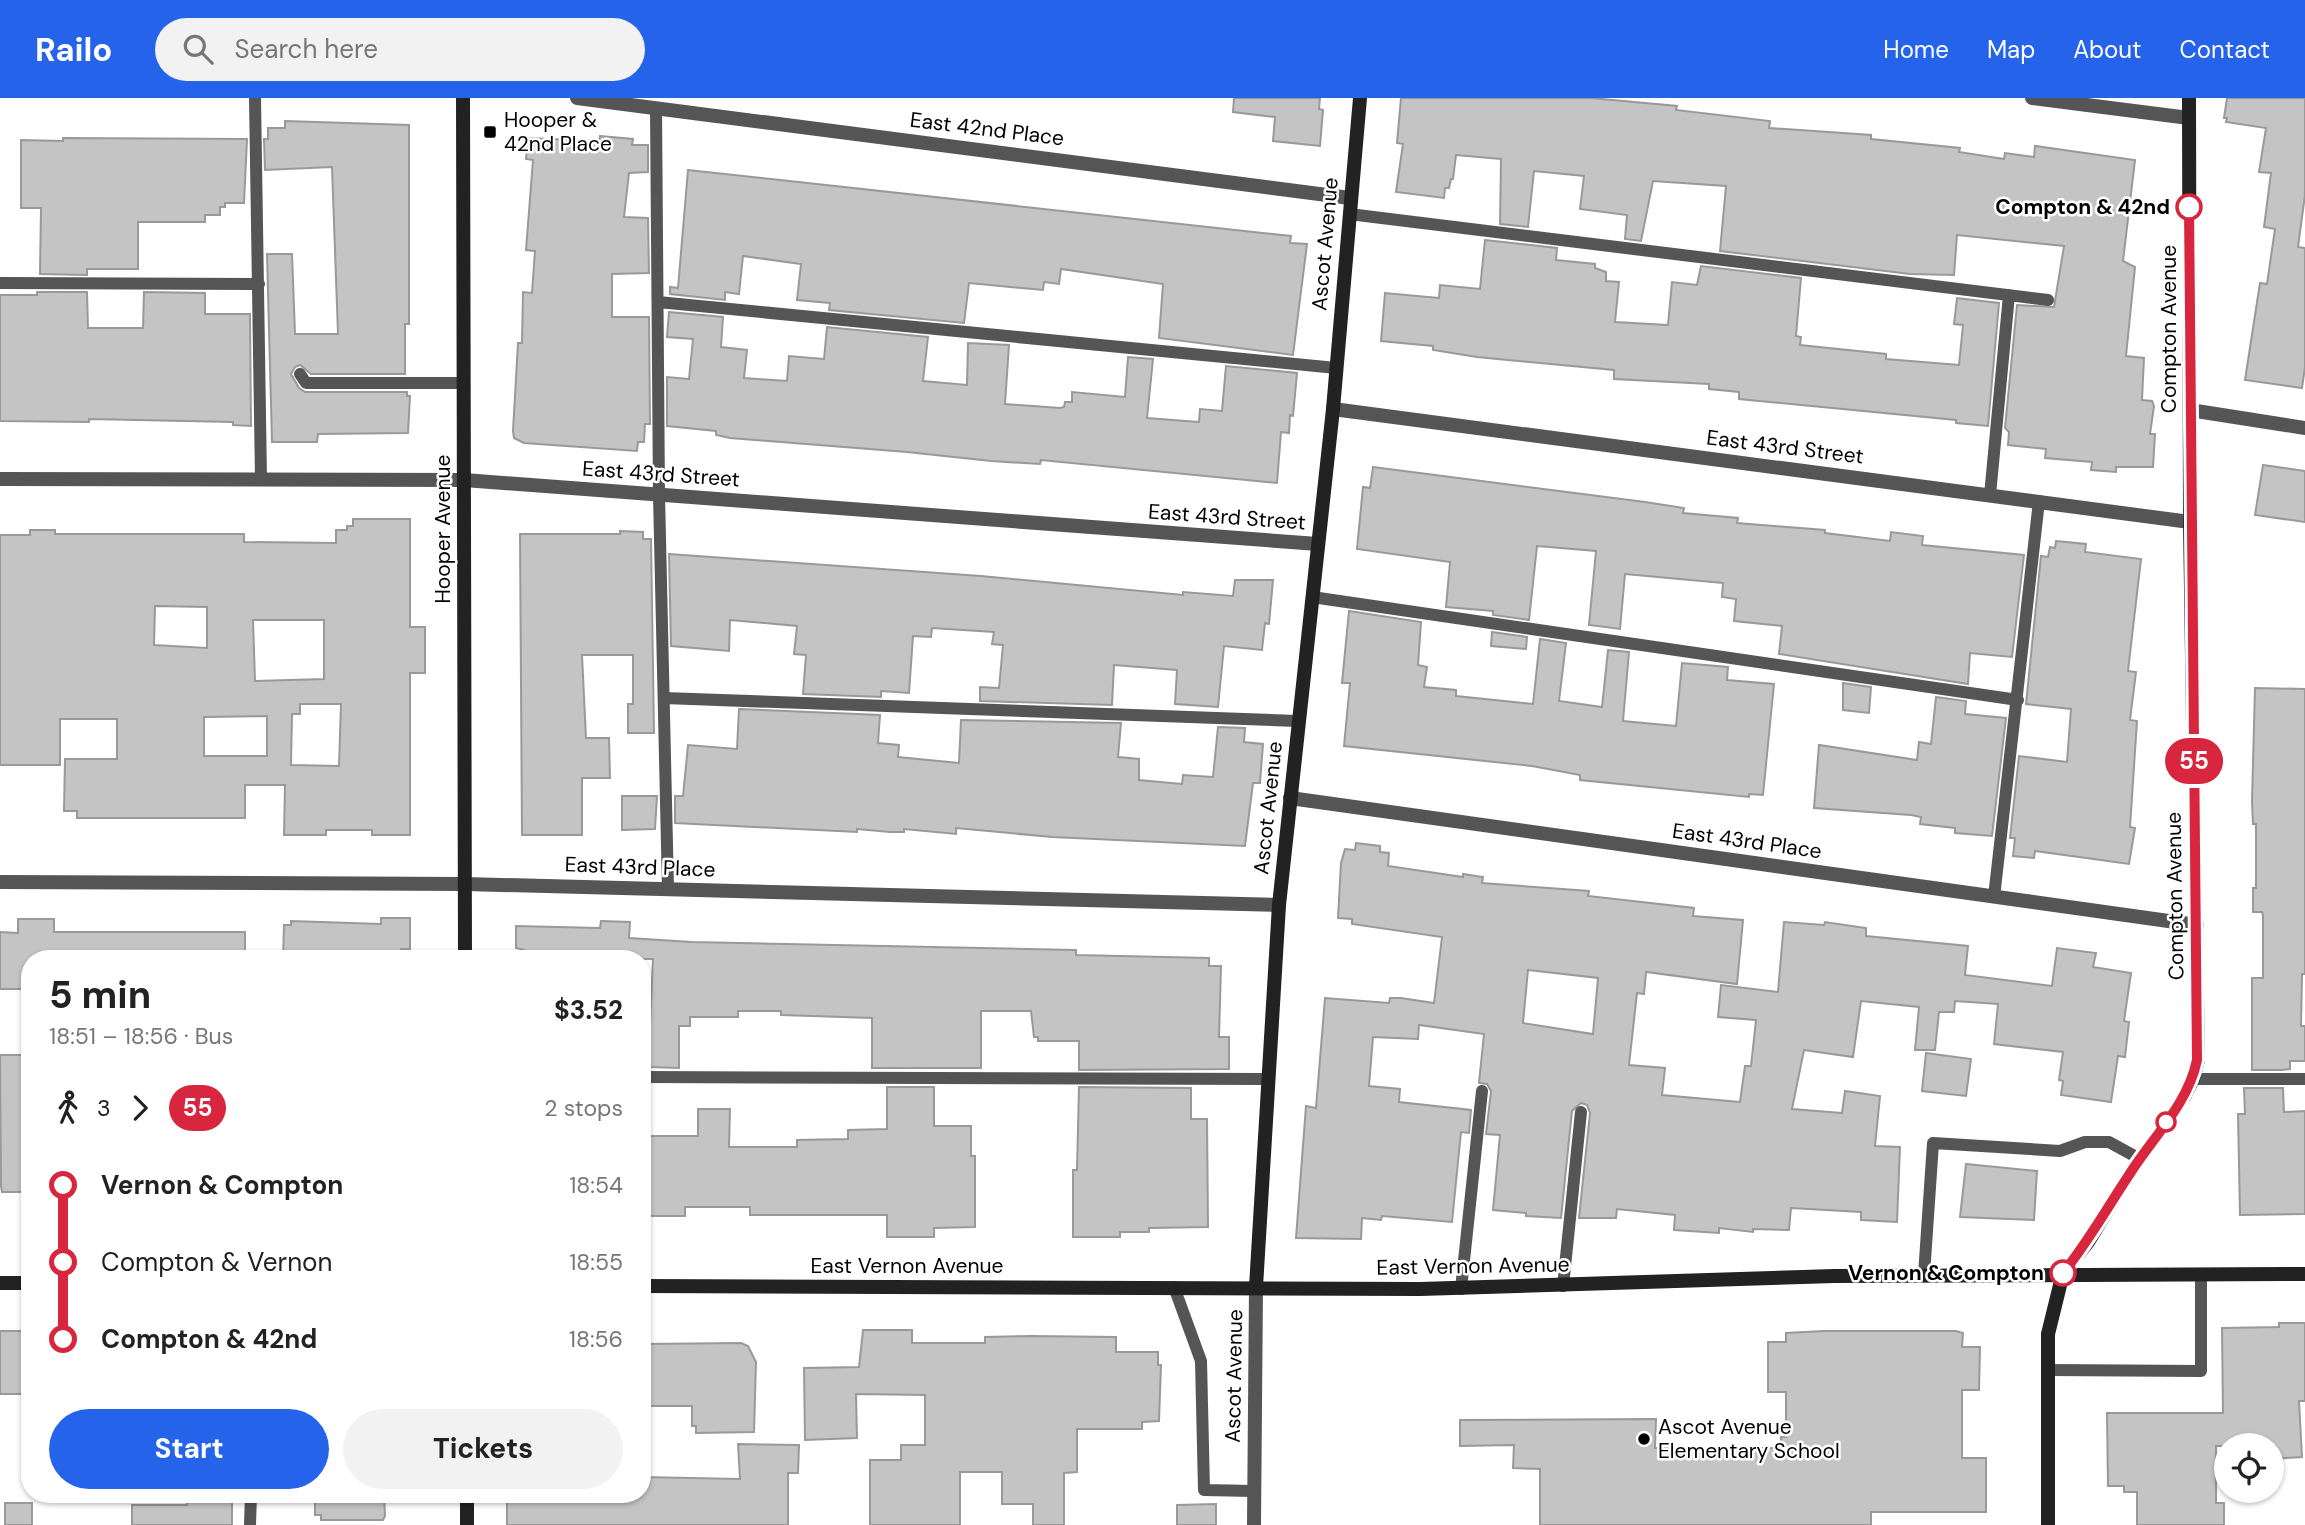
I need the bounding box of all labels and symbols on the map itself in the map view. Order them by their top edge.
place label: Hooper & 42nd Place [504,106,612,158]
street label: East 42nd Place [908,106,1066,152]
marker: Hooper & 42nd Place [482,124,498,140]
street label: Ascot Avenue [1305,176,1345,312]
place label: Compton & 42nd [1995,193,2170,221]
marker: Compton & 42nd [2176,194,2202,220]
street label: Compton Avenue [2155,245,2183,413]
street label: East 43rd Street [1705,423,1865,471]
street label: Hooper Avenue [429,454,457,604]
street label: East 43rd Street [581,455,741,493]
street label: East 43rd Street [1147,498,1307,536]
line badge: 55 [2162,738,2226,784]
street label: Ascot Avenue [1247,740,1289,876]
street label: Compton Avenue [2160,812,2190,980]
street label: East 43rd Place [1670,817,1824,865]
street label: East 43rd Place [564,850,716,884]
unlabelled marker [2156,1112,2176,1132]
street label: East Vernon Avenue [1376,1250,1570,1282]
street label: East Vernon Avenue [810,1252,1004,1280]
place label: Vernon & Compton [1848,1259,2044,1287]
marker: Vernon & Compton [2050,1260,2076,1286]
street label: Ascot Avenue [1219,1309,1249,1443]
place label: Ascot Avenue Elementary School [1658,1413,1840,1465]
marker: Ascot Avenue Elementary School [1636,1431,1652,1447]

